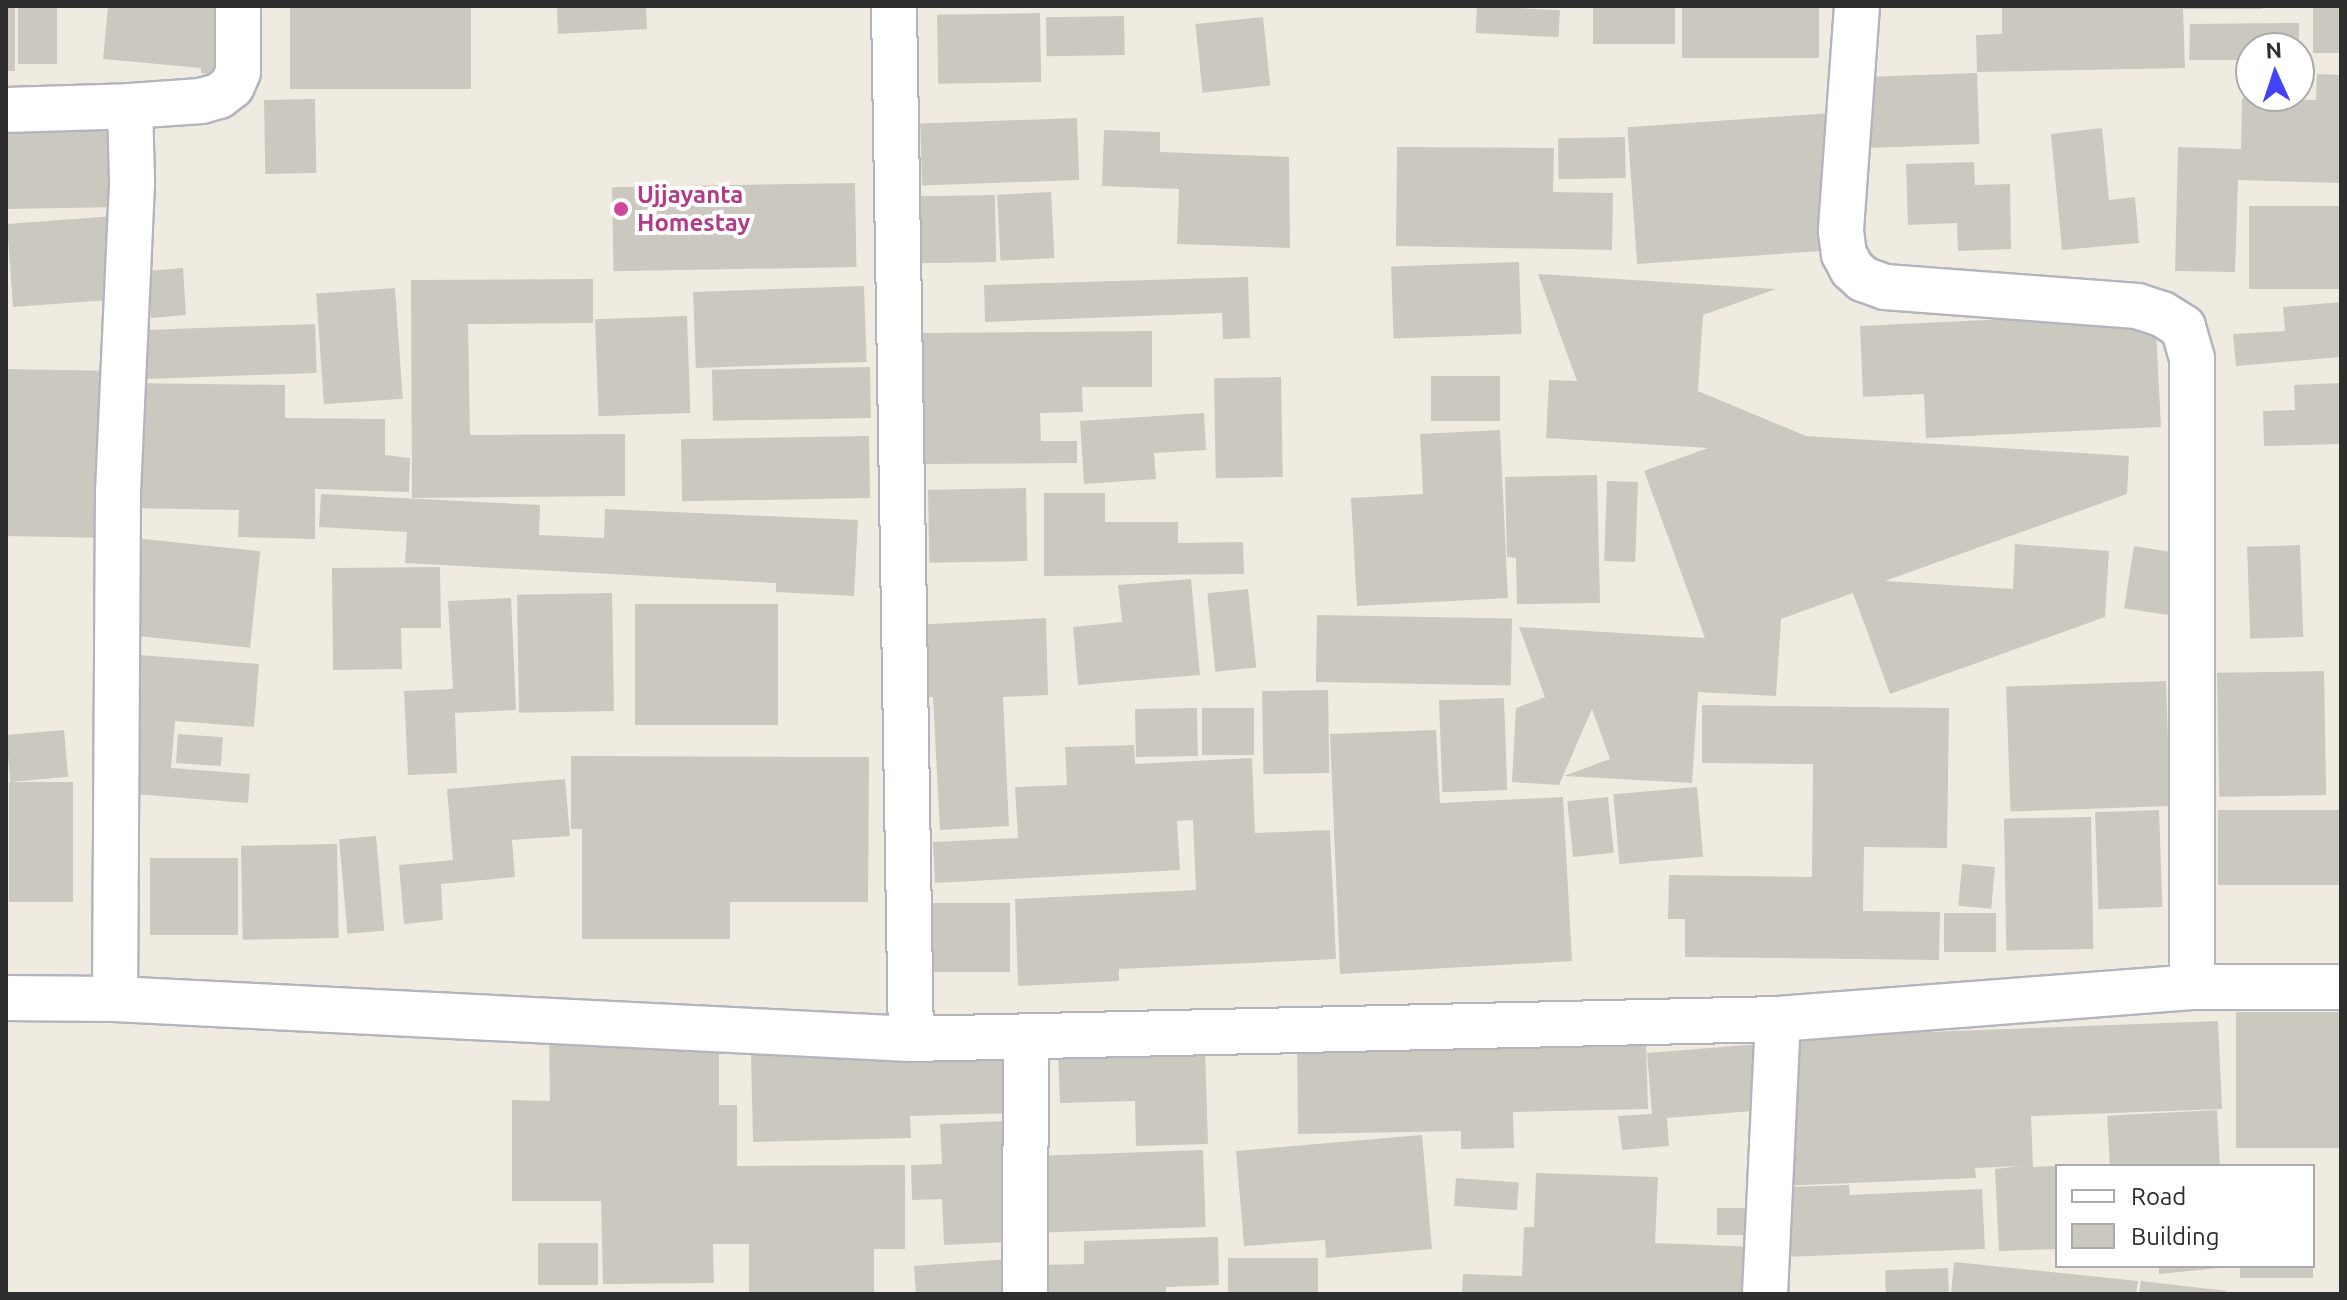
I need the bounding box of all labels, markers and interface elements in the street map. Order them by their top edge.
north arrow [2235,32,2315,112]
text: N [2265,37,2283,62]
place label: Ujjayanta Homestay [637,181,750,237]
marker: Ujjayanta Homestay [612,200,630,218]
legend [2055,1164,2315,1268]
text: Road [2131,1183,2186,1210]
text: Building [2131,1223,2219,1250]

